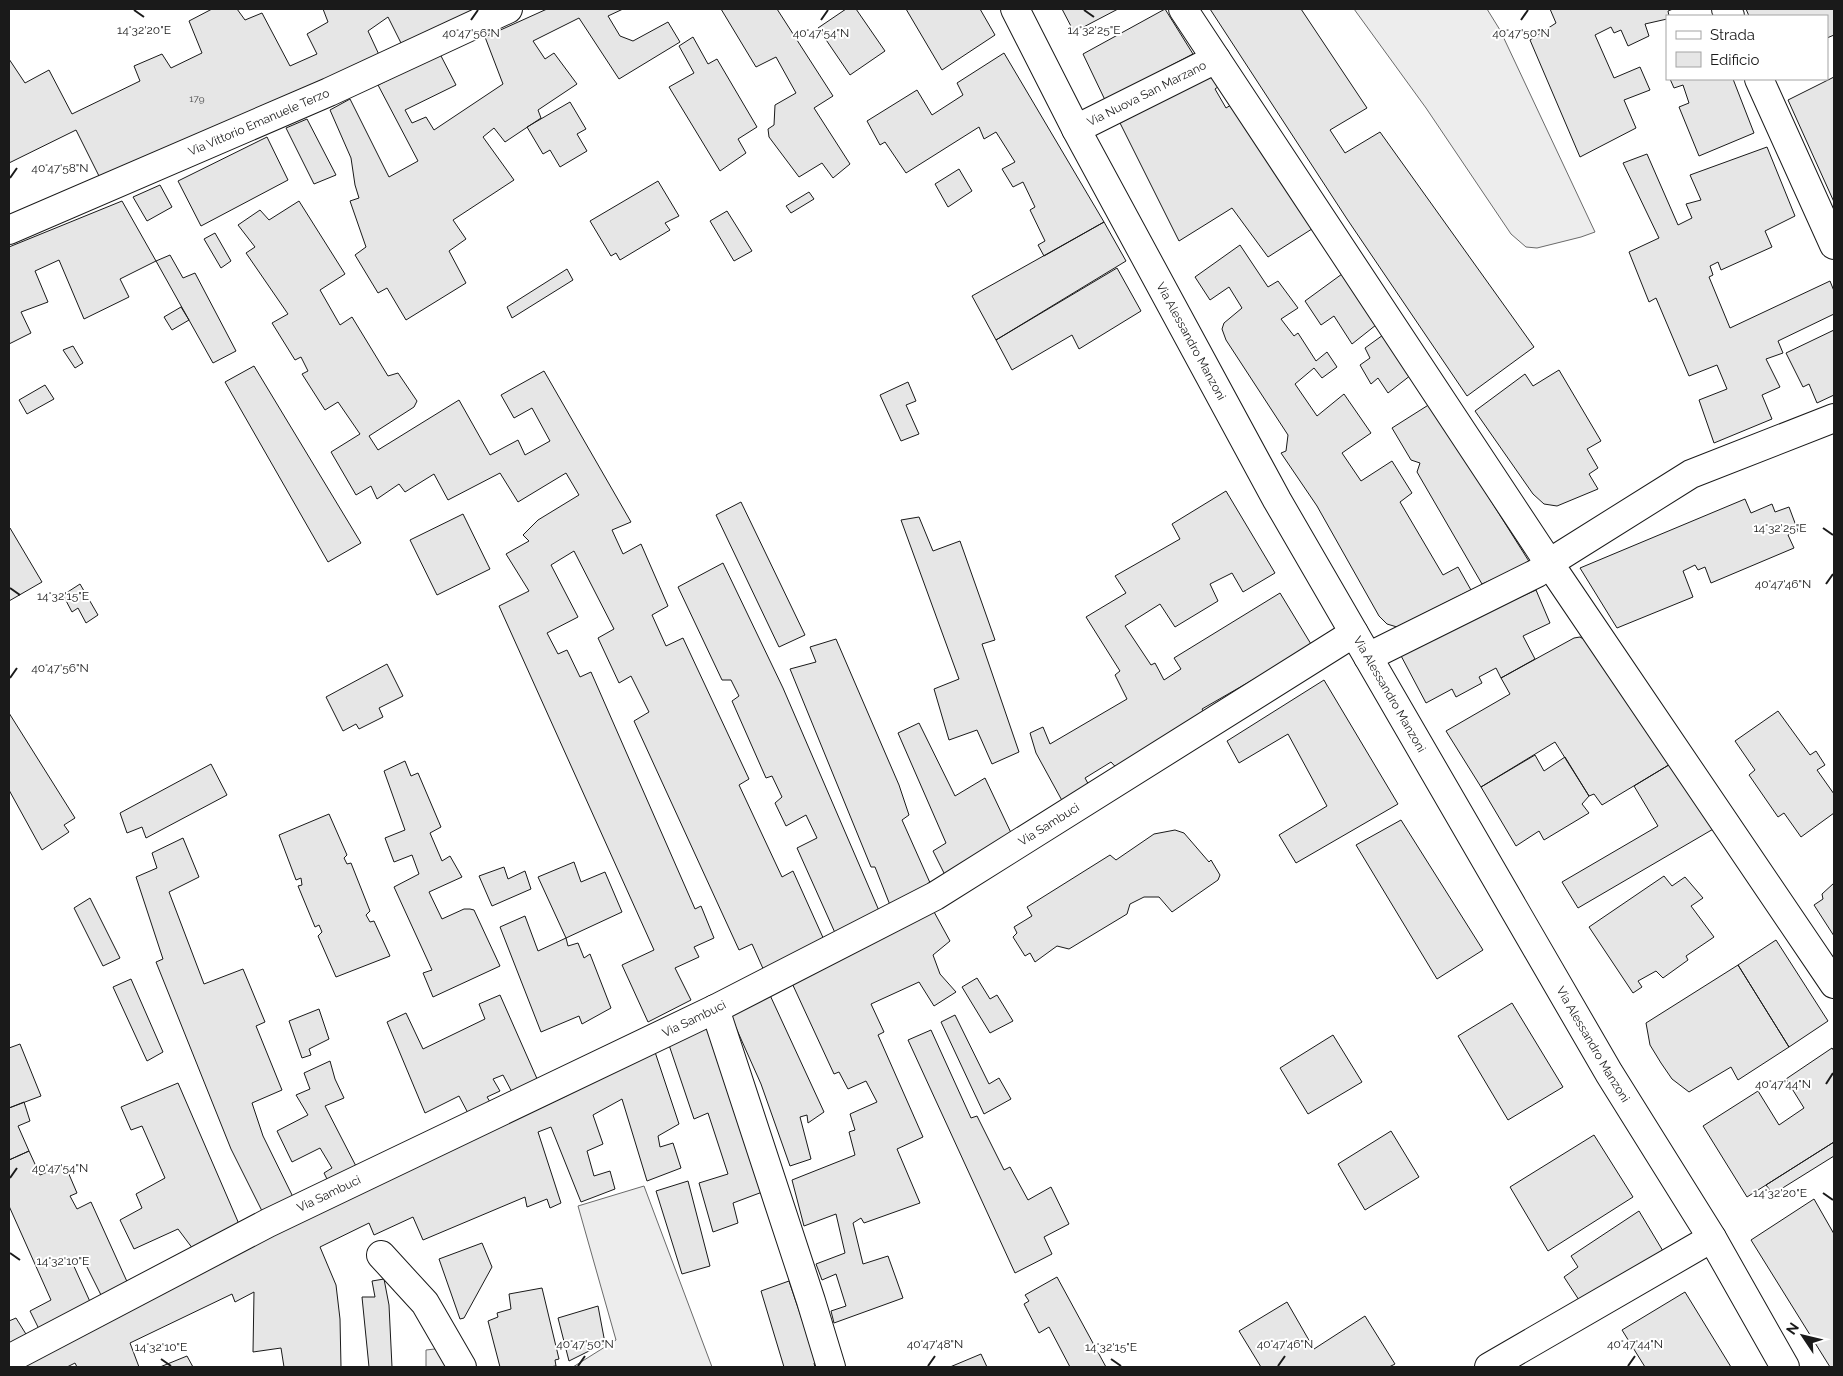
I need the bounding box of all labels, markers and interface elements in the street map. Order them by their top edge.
legend [1666,15,1828,80]
text: 14°32'20"E [117,23,171,37]
text: 14°32'25"E [1067,23,1121,37]
text: 40°47'56"N [442,26,500,40]
text: 40°47'54"N [793,26,849,40]
text: 40°47'50"N [1492,26,1550,40]
text: Strada [1710,26,1755,44]
text: Edificio [1710,51,1760,69]
street label: Via Nuova San Marzano [1085,58,1209,129]
street label: Via Vittorio Emanuele Terzo [186,86,331,159]
house number: 179 [189,93,205,104]
text: 40°47'58"N [31,161,89,175]
street label: Via Alessandro Manzoni [1153,280,1229,403]
text: 14°32'25"E [1753,521,1807,535]
text: 40°47'46"N [1755,577,1811,591]
text: 14°32'15"E [37,589,89,603]
street label: Via Alessandro Manzoni [1350,634,1429,755]
text: 40°47'56"N [31,661,89,675]
street label: Via Sambuci [1016,800,1082,849]
street label: Via Alessandro Manzoni [1553,984,1632,1105]
street label: Via Sambuci [660,998,728,1040]
text: 40°47'44"N [1755,1077,1811,1091]
text: 40°47'54"N [32,1161,88,1175]
street label: Via Sambuci [295,1173,363,1215]
text: 14°32'20"E [1753,1186,1807,1200]
text: 14°32'10"E [37,1254,89,1268]
north arrow [1778,1311,1828,1361]
text: N [1783,1320,1802,1338]
text: 40°47'50"N [556,1337,614,1351]
text: 40°47'48"N [907,1337,963,1351]
text: 40°47'46"N [1257,1337,1313,1351]
text: 40°47'44"N [1607,1337,1663,1351]
text: 14°32'10"E [135,1340,187,1354]
text: 14°32'15"E [1085,1340,1137,1354]

